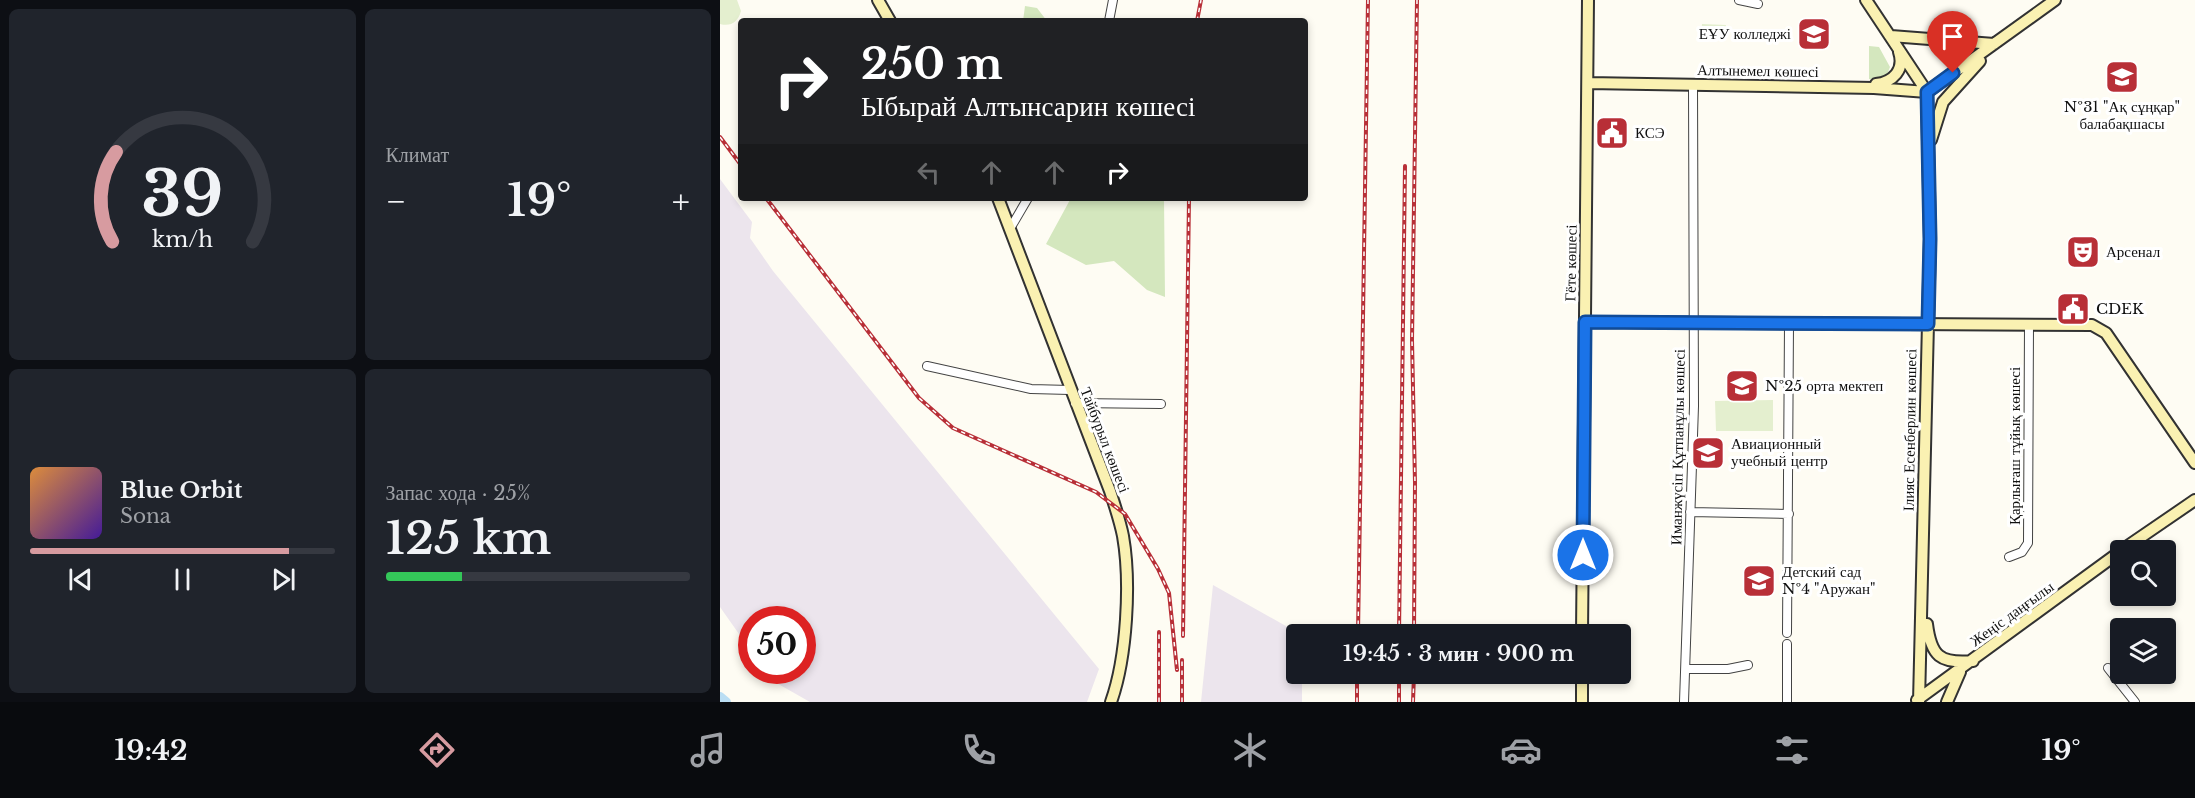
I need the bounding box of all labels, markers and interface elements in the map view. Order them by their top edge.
pin [1927,11,1978,73]
school or university icon: ЕҰУ колледжі [1796,16,1832,52]
icon: arrive [1936,20,1969,53]
place label: ЕҰУ колледжі [1699,24,1791,43]
text: 250 m [861,38,1003,90]
icon: right [762,42,840,120]
school or university icon: №31 "Ақ сұңқар" балабақшасы [2104,59,2140,95]
street label: Алтынемел көшесі [1697,60,1819,81]
text: Ыбырай Алтынсарин көшесі [861,90,1195,123]
place label: №31 "Ақ сұңқар" балабақшасы [2064,97,2180,133]
public building icon: КСЭ [1594,115,1630,151]
place label: КСЭ [1635,123,1665,142]
text: Климат [386,143,449,167]
text: 39 [141,155,223,233]
icon: left [912,156,945,189]
icon: ahead [975,156,1008,189]
icon: ahead [1038,156,1071,189]
icon: right [1101,156,1134,189]
text: 19° [507,172,572,228]
text: − [386,181,406,222]
text: + [672,181,690,222]
street label: Гёте көшесі [1560,224,1581,302]
text: km/h [152,226,213,253]
theatre icon: Арсенал [2065,234,2101,270]
place label: Арсенал [2106,242,2161,261]
public building icon: CDEK [2055,291,2091,327]
place label: CDEK [2096,299,2144,318]
street label: Иманжүсіп Құтпанұлы көшесі [1666,349,1689,545]
street label: Ілияс Есенберлин көшесі [1899,349,1920,511]
street label: Қарлығаш тұйық көшесі [2005,367,2024,525]
school or university icon: №25 орта мектеп [1724,368,1760,404]
place label: №25 орта мектеп [1765,376,1883,395]
street label: Тайбурыл көшесі [1077,384,1134,495]
place label: Авиационный учебный центр [1731,434,1828,470]
school or university icon: Авиационный учебный центр [1690,435,1726,471]
text: Blue Orbit [120,477,242,504]
text: Запас хода · 25% [386,481,530,505]
text: Sona [120,504,171,528]
text: 125 km [386,510,551,566]
position arrow [1551,523,1615,587]
map controls [2110,540,2176,684]
button: search [2110,540,2176,606]
place label: Детский сад №4 "Аружан" [1782,562,1876,598]
icon: previous [64,563,97,596]
icon: pause [166,563,199,596]
icon: next [267,563,300,596]
school or university icon: Детский сад №4 "Аружан" [1741,563,1777,599]
street label: Жеңіс даңғылы [1966,577,2057,650]
speed limit sign: 50 [738,606,816,684]
button: layers [2110,618,2176,684]
text: 19:45 · 3 мин · 900 m [1343,640,1574,667]
icon: directions [416,729,458,771]
icon: music [687,729,729,771]
icon: phone [958,729,1000,771]
icon: climate [1229,729,1271,771]
icon: car [1500,729,1542,771]
icon: filters [1771,729,1813,771]
text: 19:42 [114,734,188,767]
text: 19° [2041,734,2080,767]

